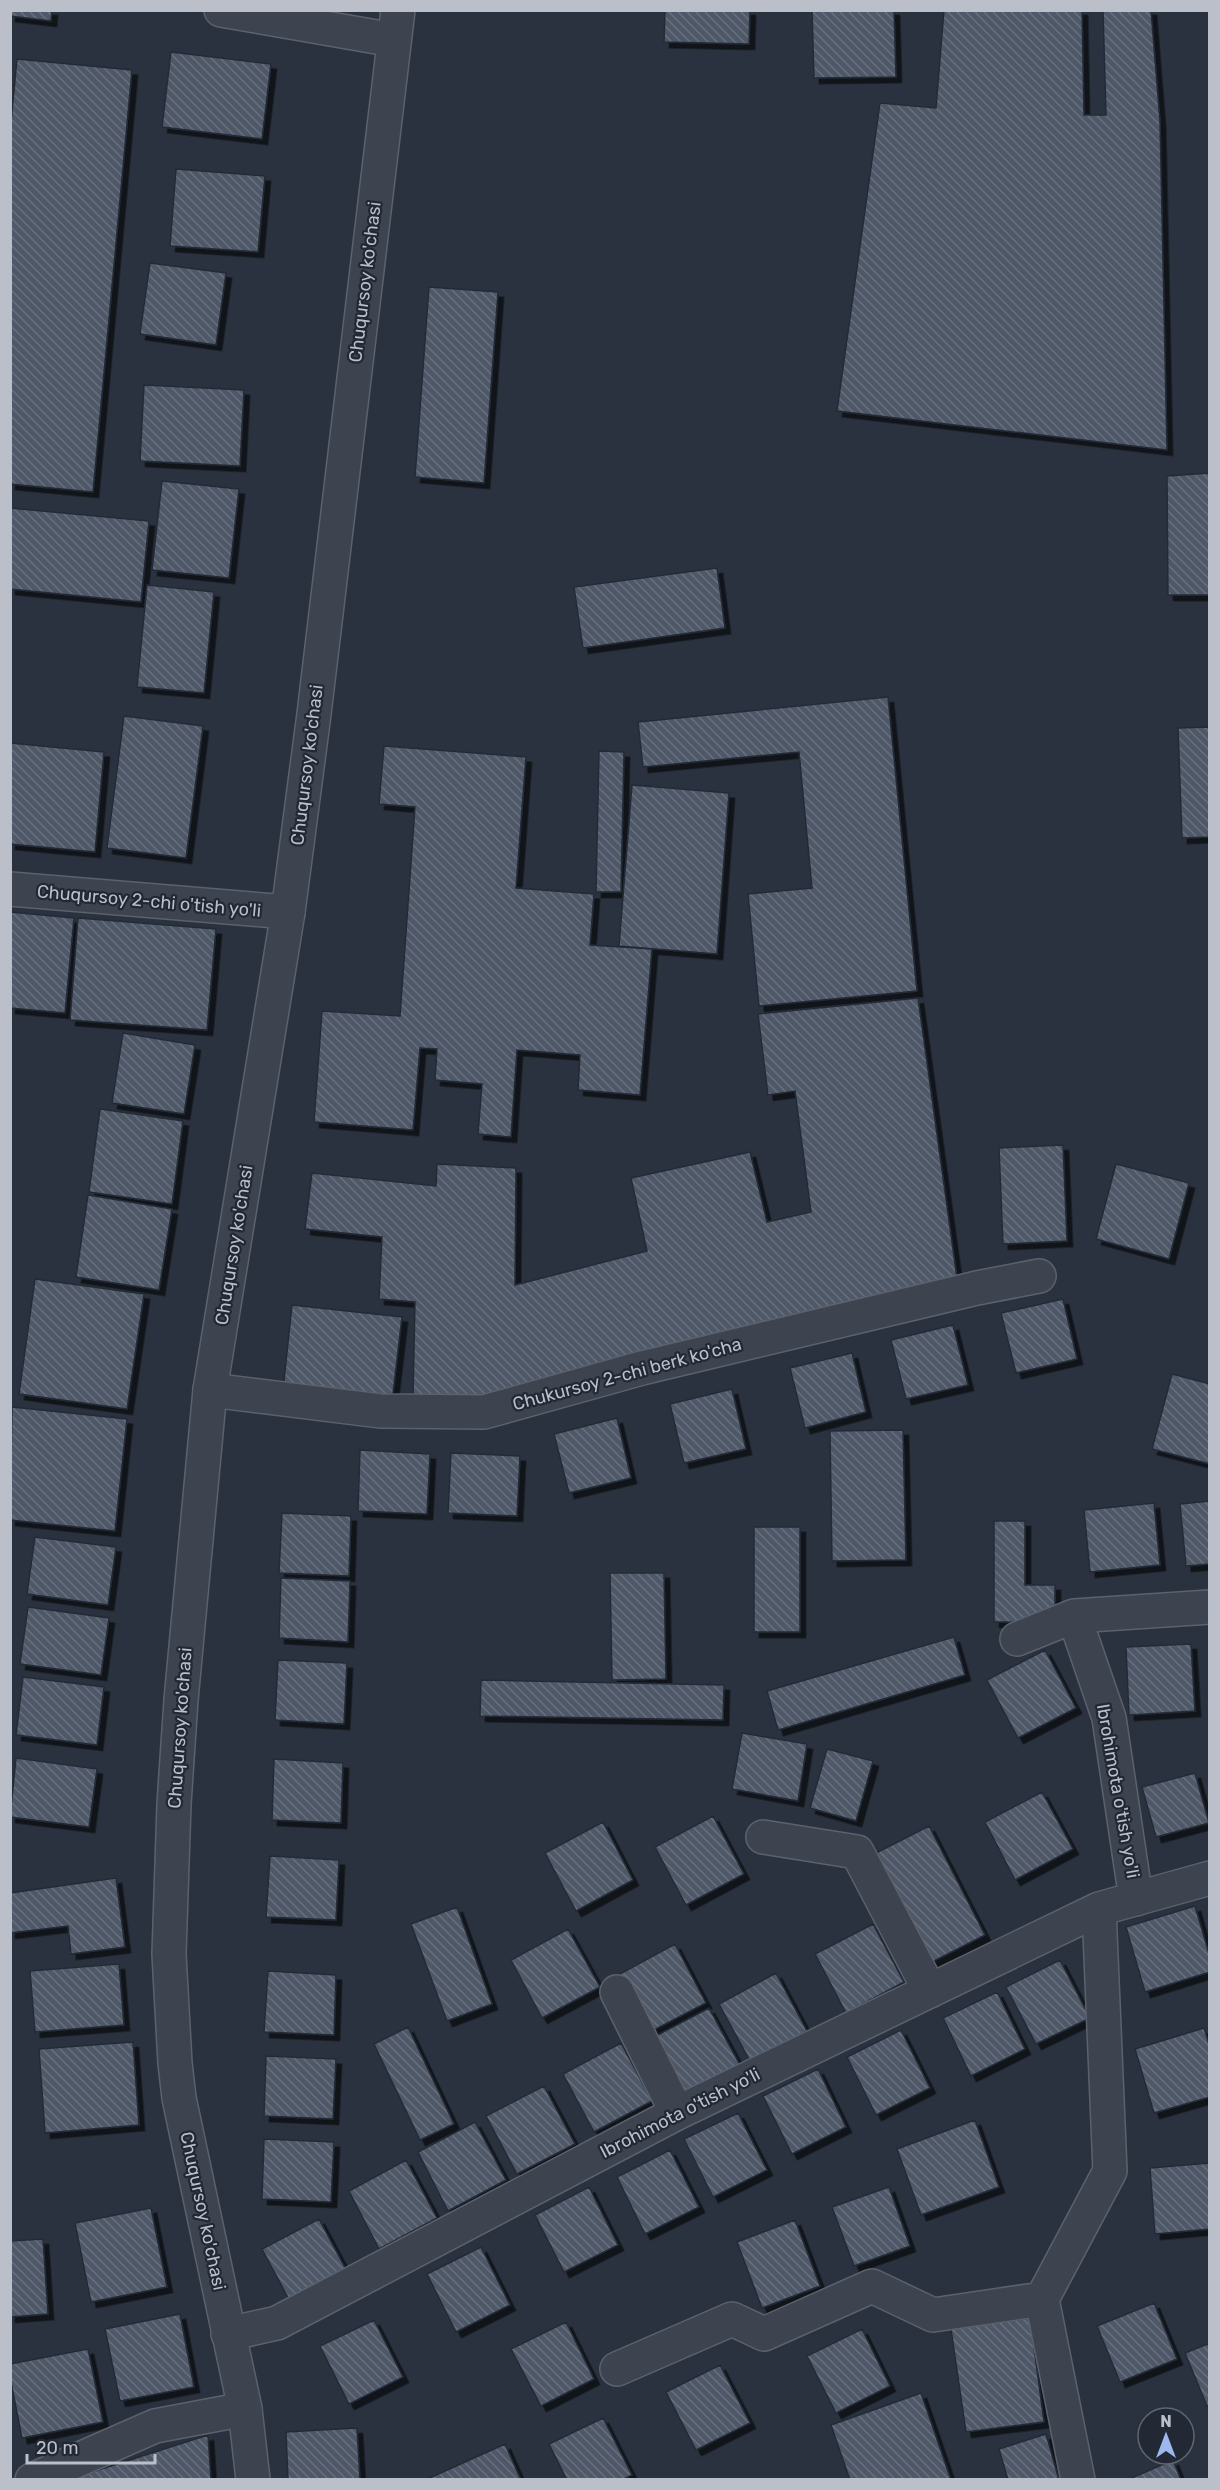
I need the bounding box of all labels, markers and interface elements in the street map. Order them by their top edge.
street label: Chuqursoy ko'chasi [344,200,386,364]
street label: Chuqursoy ko'chasi [286,683,328,847]
street label: Chuqursoy 2-chi o'tish yo'li [36,880,262,922]
street label: Chuqursoy ko'chasi [210,1163,258,1327]
street label: Chukursoy 2-chi berk ko'cha [510,1333,744,1415]
street label: Chuqursoy ko'chasi [163,1647,197,1809]
street label: Ibrohimota o'tish yo'li [1092,1702,1144,1880]
street label: Ibrohimota o'tish yo'li [596,2063,764,2163]
street label: Chuqursoy ko'chasi [175,2130,231,2292]
north arrow [1136,2406,1196,2466]
text: N [1160,2412,1172,2431]
scale bar [27,2427,154,2465]
text: 20 m [36,2437,78,2459]

